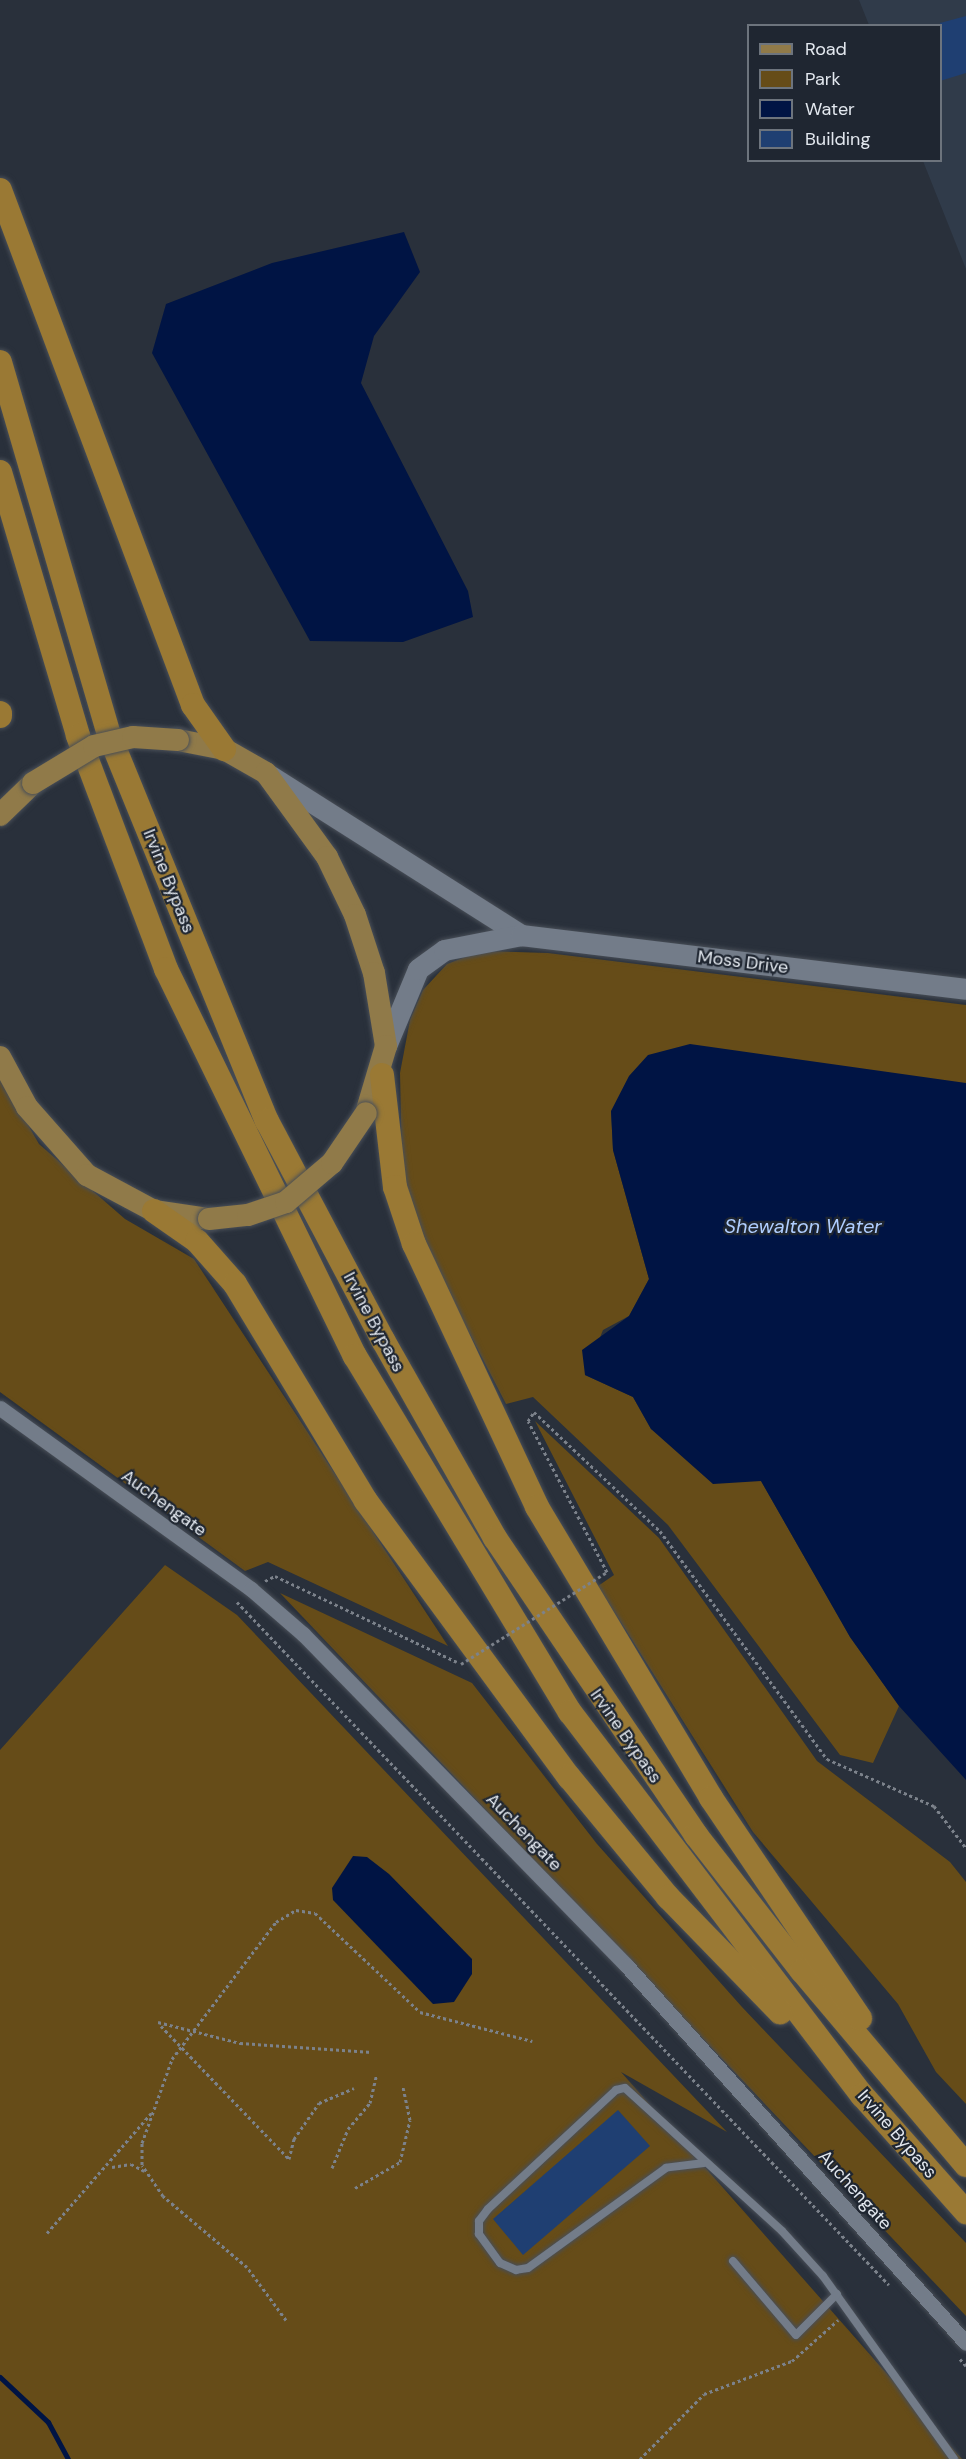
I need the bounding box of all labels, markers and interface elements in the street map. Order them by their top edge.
legend [747,24,942,162]
text: Road [805,37,847,61]
text: Park [805,67,841,91]
text: Water [805,97,855,121]
text: Building [805,127,870,151]
street label: Irvine Bypass [138,826,200,936]
street label: Moss Drive [696,946,790,978]
water label: Shewalton Water [724,1214,882,1238]
street label: Irvine Bypass [339,1268,409,1376]
street label: Auchengate [117,1465,211,1541]
street label: Irvine Bypass [586,1685,666,1787]
street label: Auchengate [482,1789,566,1875]
street label: Irvine Bypass [853,2085,941,2183]
street label: Auchengate [814,2146,896,2234]

